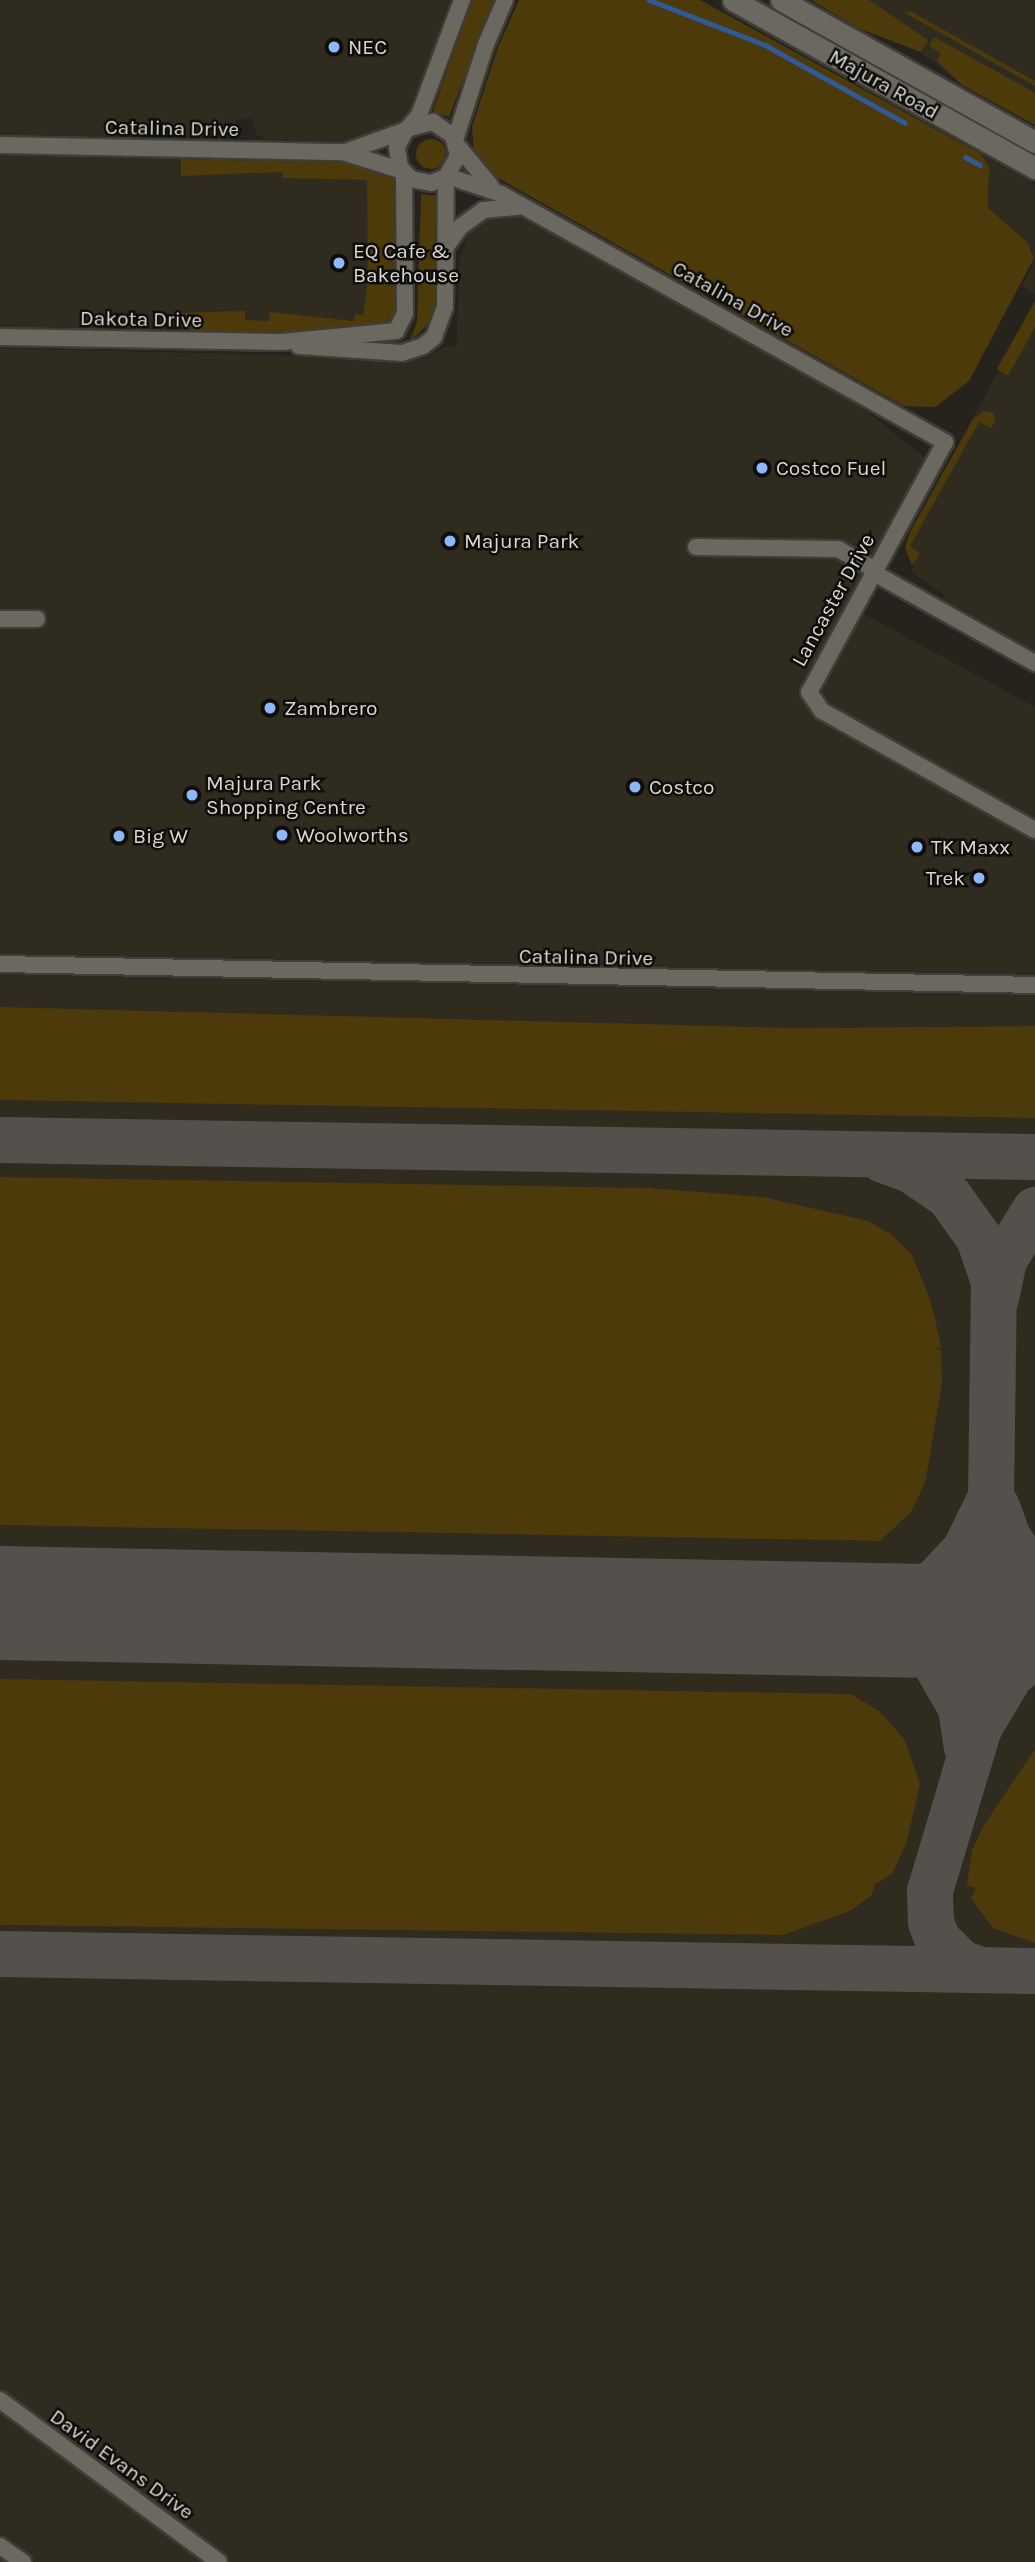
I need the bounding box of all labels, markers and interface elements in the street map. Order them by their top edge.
place label: NEC [348,34,387,60]
marker: NEC [326,39,342,55]
street label: Majura Road [825,44,943,124]
street label: Catalina Drive [105,114,239,142]
place label: EQ Cafe & Bakehouse [353,238,459,288]
marker: EQ Cafe & Bakehouse [331,255,347,271]
street label: Catalina Drive [668,255,798,343]
street label: Dakota Drive [80,305,202,333]
place label: Costco Fuel [776,455,886,481]
marker: Costco Fuel [754,460,770,476]
place label: Majura Park [464,528,579,554]
street label: Lancaster Drive [786,529,880,671]
marker: Majura Park [442,533,458,549]
place label: Zambrero [284,695,378,721]
marker: Zambrero [262,700,278,716]
place label: Majura Park Shopping Centre [206,770,366,820]
place label: Costco [649,774,715,800]
marker: Costco [627,779,643,795]
marker: Majura Park Shopping Centre [184,787,200,803]
place label: Woolworths [296,822,409,848]
place label: Big W [133,823,188,849]
marker: Woolworths [274,827,290,843]
marker: Big W [111,828,127,844]
place label: TK Maxx [931,834,1010,860]
marker: TK Maxx [909,839,925,855]
place label: Trek [926,865,965,891]
marker: Trek [971,870,987,886]
street label: Catalina Drive [519,943,653,971]
street label: David Evans Drive [45,2403,199,2525]

